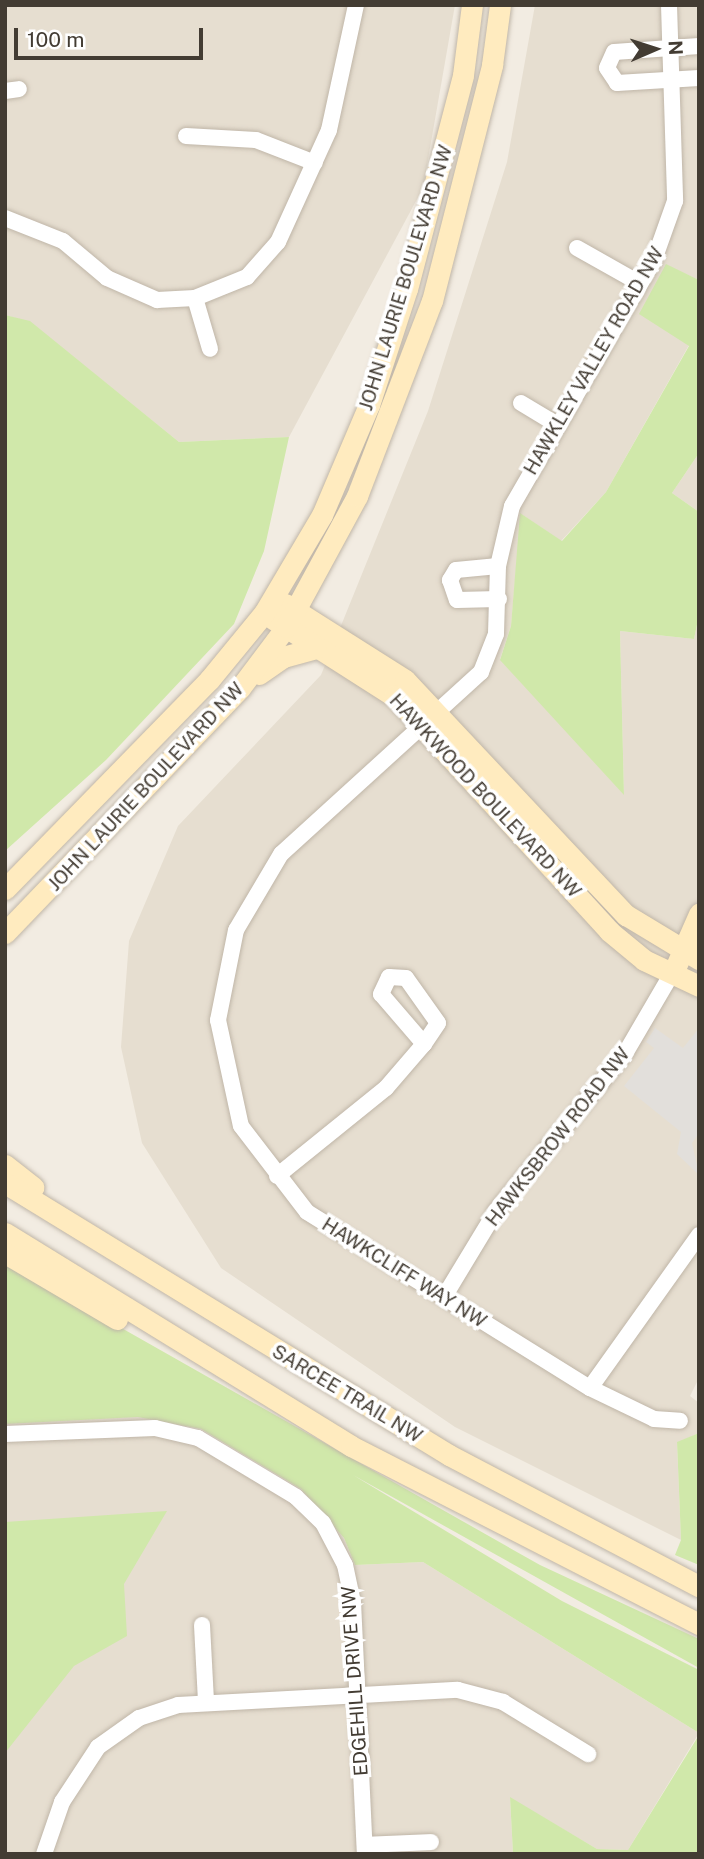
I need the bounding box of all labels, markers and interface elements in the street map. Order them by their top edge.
scale bar [18,14,206,58]
north arrow [620,14,690,84]
text: 100 m [27,27,84,52]
text: N [665,40,687,56]
street label: JOHN LAURIE BOULEVARD NW [355,142,457,414]
street label: HAWKLEY VALLEY ROAD NW [519,243,669,479]
street label: JOHN LAURIE BOULEVARD NW [43,678,249,896]
street label: HAWKWOOD BOULEVARD NW [385,689,585,903]
street label: HAWKSBROW ROAD NW [481,1043,635,1231]
street label: HAWKCLIFF WAY NW [317,1213,491,1333]
street label: SARCEE TRAIL NW [268,1340,426,1448]
street label: EDGEHILL DRIVE NW [337,1585,373,1777]

